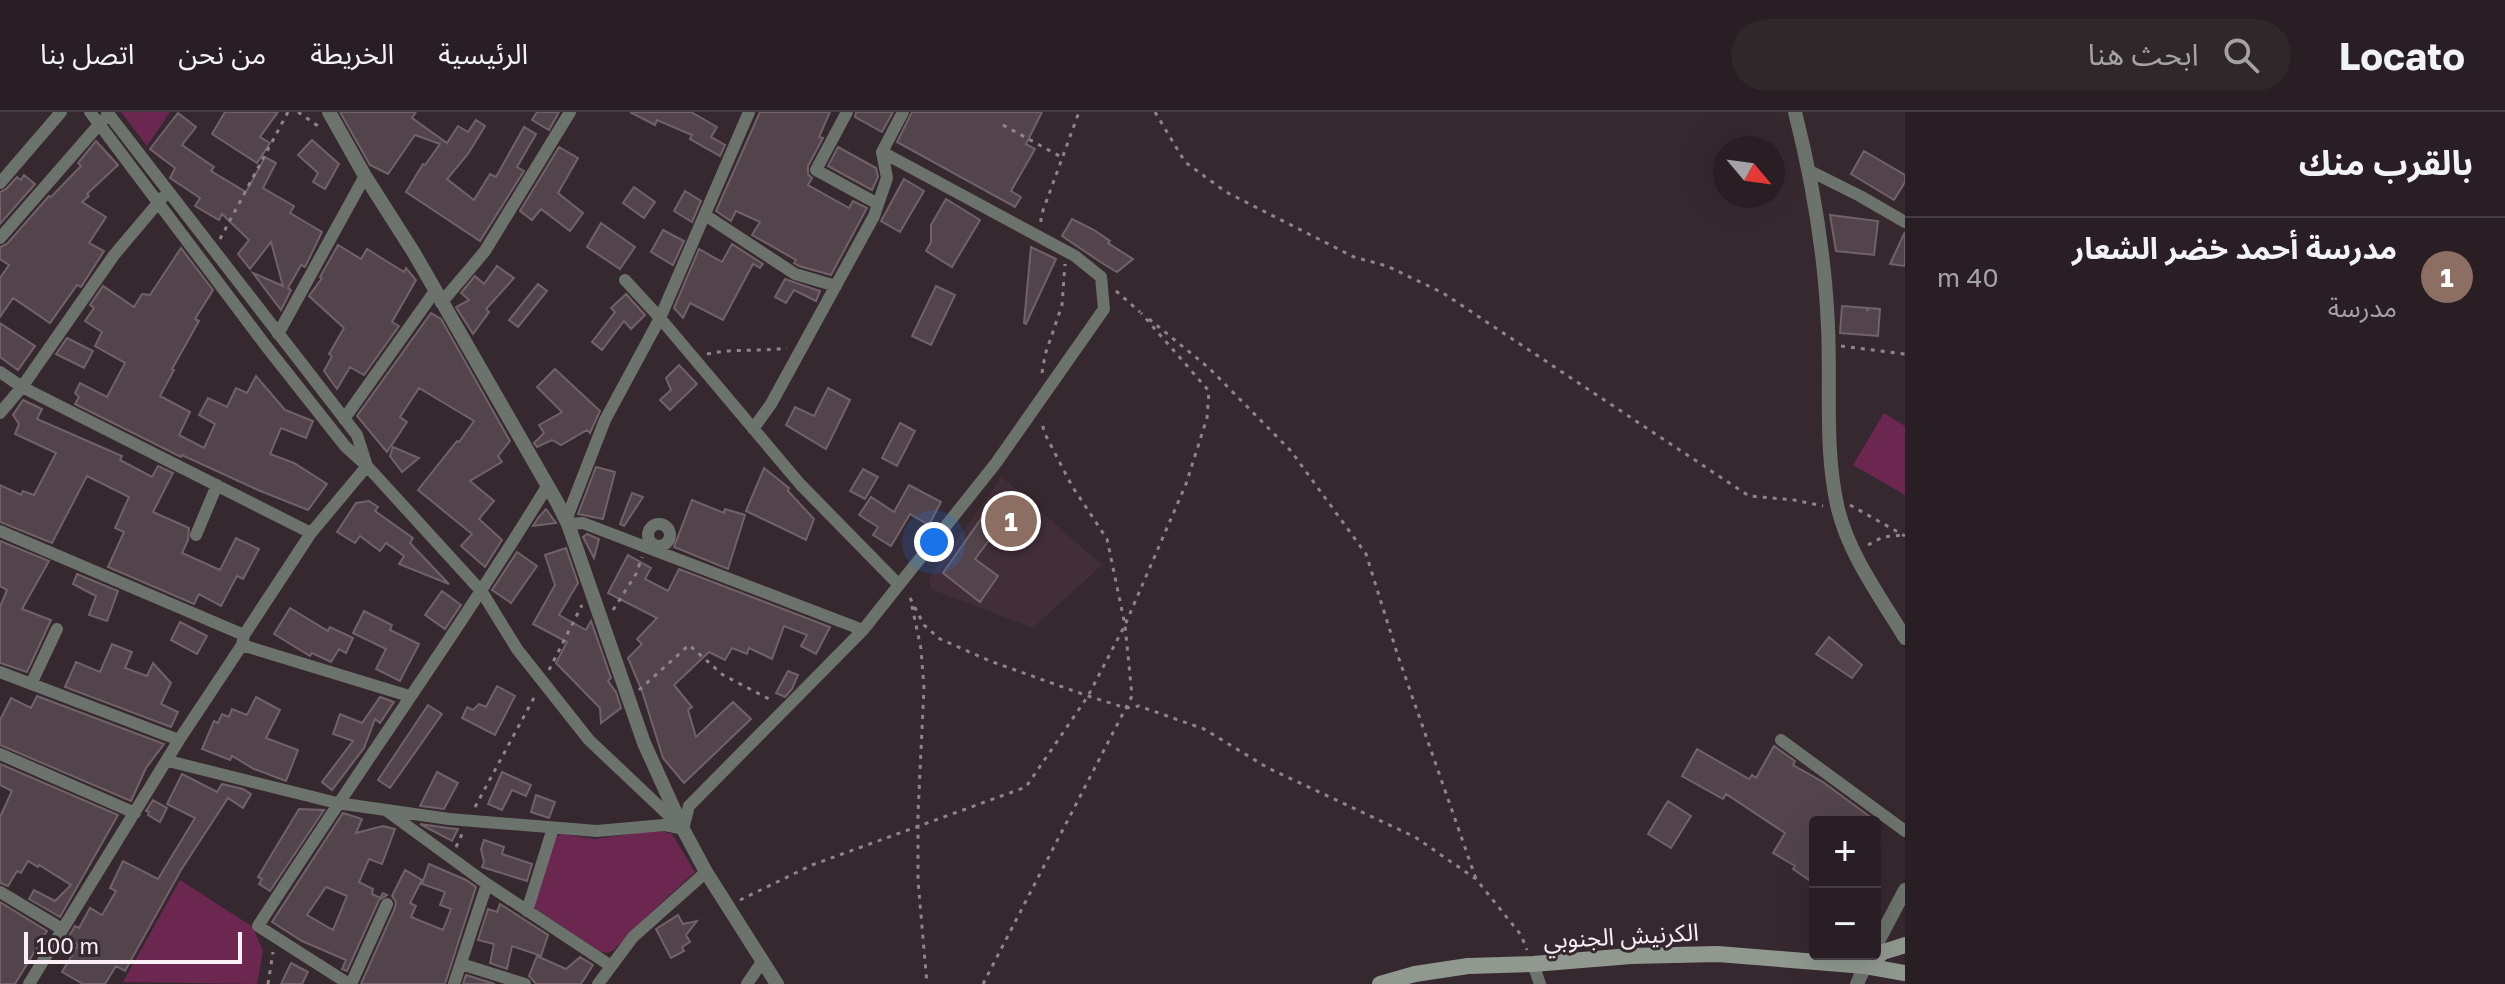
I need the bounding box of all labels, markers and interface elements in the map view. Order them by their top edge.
search box [1731,19,2291,91]
icon: search [2219,33,2263,77]
text: Locato [2339,33,2465,78]
text: ابحث هنا [2088,36,2199,72]
text: اتصل بنا [40,37,134,70]
text: من نحن [178,37,266,70]
text: الخريطة [310,37,394,70]
text: الرئيسية [438,37,528,70]
north arrow [1713,136,1785,208]
text: بالقرب منك [2299,142,2473,182]
text: مدرسة أحمد خضر الشعار [2072,230,2397,266]
text: 40 m [1937,262,1999,293]
text: 1 [2440,262,2454,293]
text: مدرسة [2328,292,2397,323]
pin: 1 [985,491,1037,551]
your location [914,522,954,562]
map controls [1809,816,1881,960]
button: + [1809,816,1881,888]
button: − [1809,888,1881,960]
street label: الكرنيش الجنوبي [1542,916,1700,959]
scale bar [24,928,242,964]
text: 100 m [36,932,99,959]

